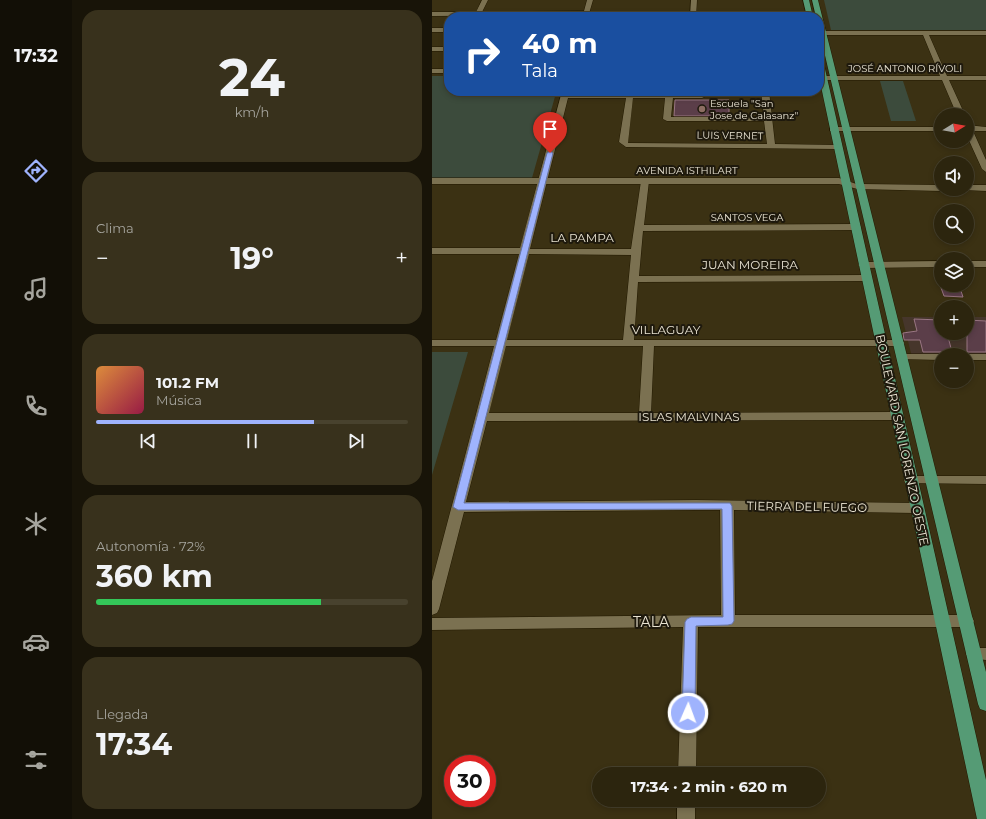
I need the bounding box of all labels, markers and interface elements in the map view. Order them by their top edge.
text: 40 m [522,26,598,60]
icon: right [456,28,508,80]
text: 17:32 [14,45,58,67]
text: 24 [219,46,285,109]
text: Tala [522,60,558,82]
street label: JOSÉ ANTONIO RÍVOLI [847,62,962,75]
place label: Escuela "San Jose de Calasanz" [709,97,798,122]
text: km/h [235,104,269,120]
marker: Escuela "San Jose de Calasanz" [697,104,707,114]
north arrow [934,108,974,148]
map controls [934,108,974,388]
pin [533,112,567,153]
icon: arrive [539,118,561,140]
street label: LUIS VERNET [696,128,764,143]
button: sound [934,156,974,196]
icon: directions [22,157,50,185]
street label: AVENIDA ISTHILART [636,164,738,177]
button: search [934,204,974,244]
street label: SANTOS VEGA [711,211,784,224]
text: Clima [96,220,134,236]
street label: LA PAMPA [550,230,614,245]
text: 19° [230,240,274,277]
text: − [96,245,109,272]
text: + [395,245,408,272]
button: layers [934,252,974,292]
street label: JUAN MOREIRA [701,257,798,272]
icon: music [22,275,50,303]
button: + [934,300,974,340]
street label: VILLAGUAY [632,322,701,337]
street label: BOULEVARD SAN LORENZO OESTE [873,333,932,547]
button: − [934,348,974,388]
text: 101.2 FM [156,373,219,392]
icon: phone [22,392,50,420]
text: Música [156,392,202,408]
street label: ISLAS MALVINAS [638,409,740,424]
icon: previous [137,430,159,452]
icon: pause [241,430,263,452]
icon: next [345,430,367,452]
street label: TIERRA DEL FUEGO [747,498,867,515]
icon: climate [22,510,50,538]
text: Autonomía · 72% [96,538,205,554]
text: 360 km [96,558,213,595]
street label: TALA [633,613,670,631]
icon: car [22,628,50,656]
position arrow [667,692,709,734]
text: Llegada [96,706,148,722]
text: 17:34 [96,726,172,763]
icon: filters [22,746,50,774]
speed limit sign: 30 [444,755,496,807]
text: 17:34 · 2 min · 620 m [631,777,787,796]

